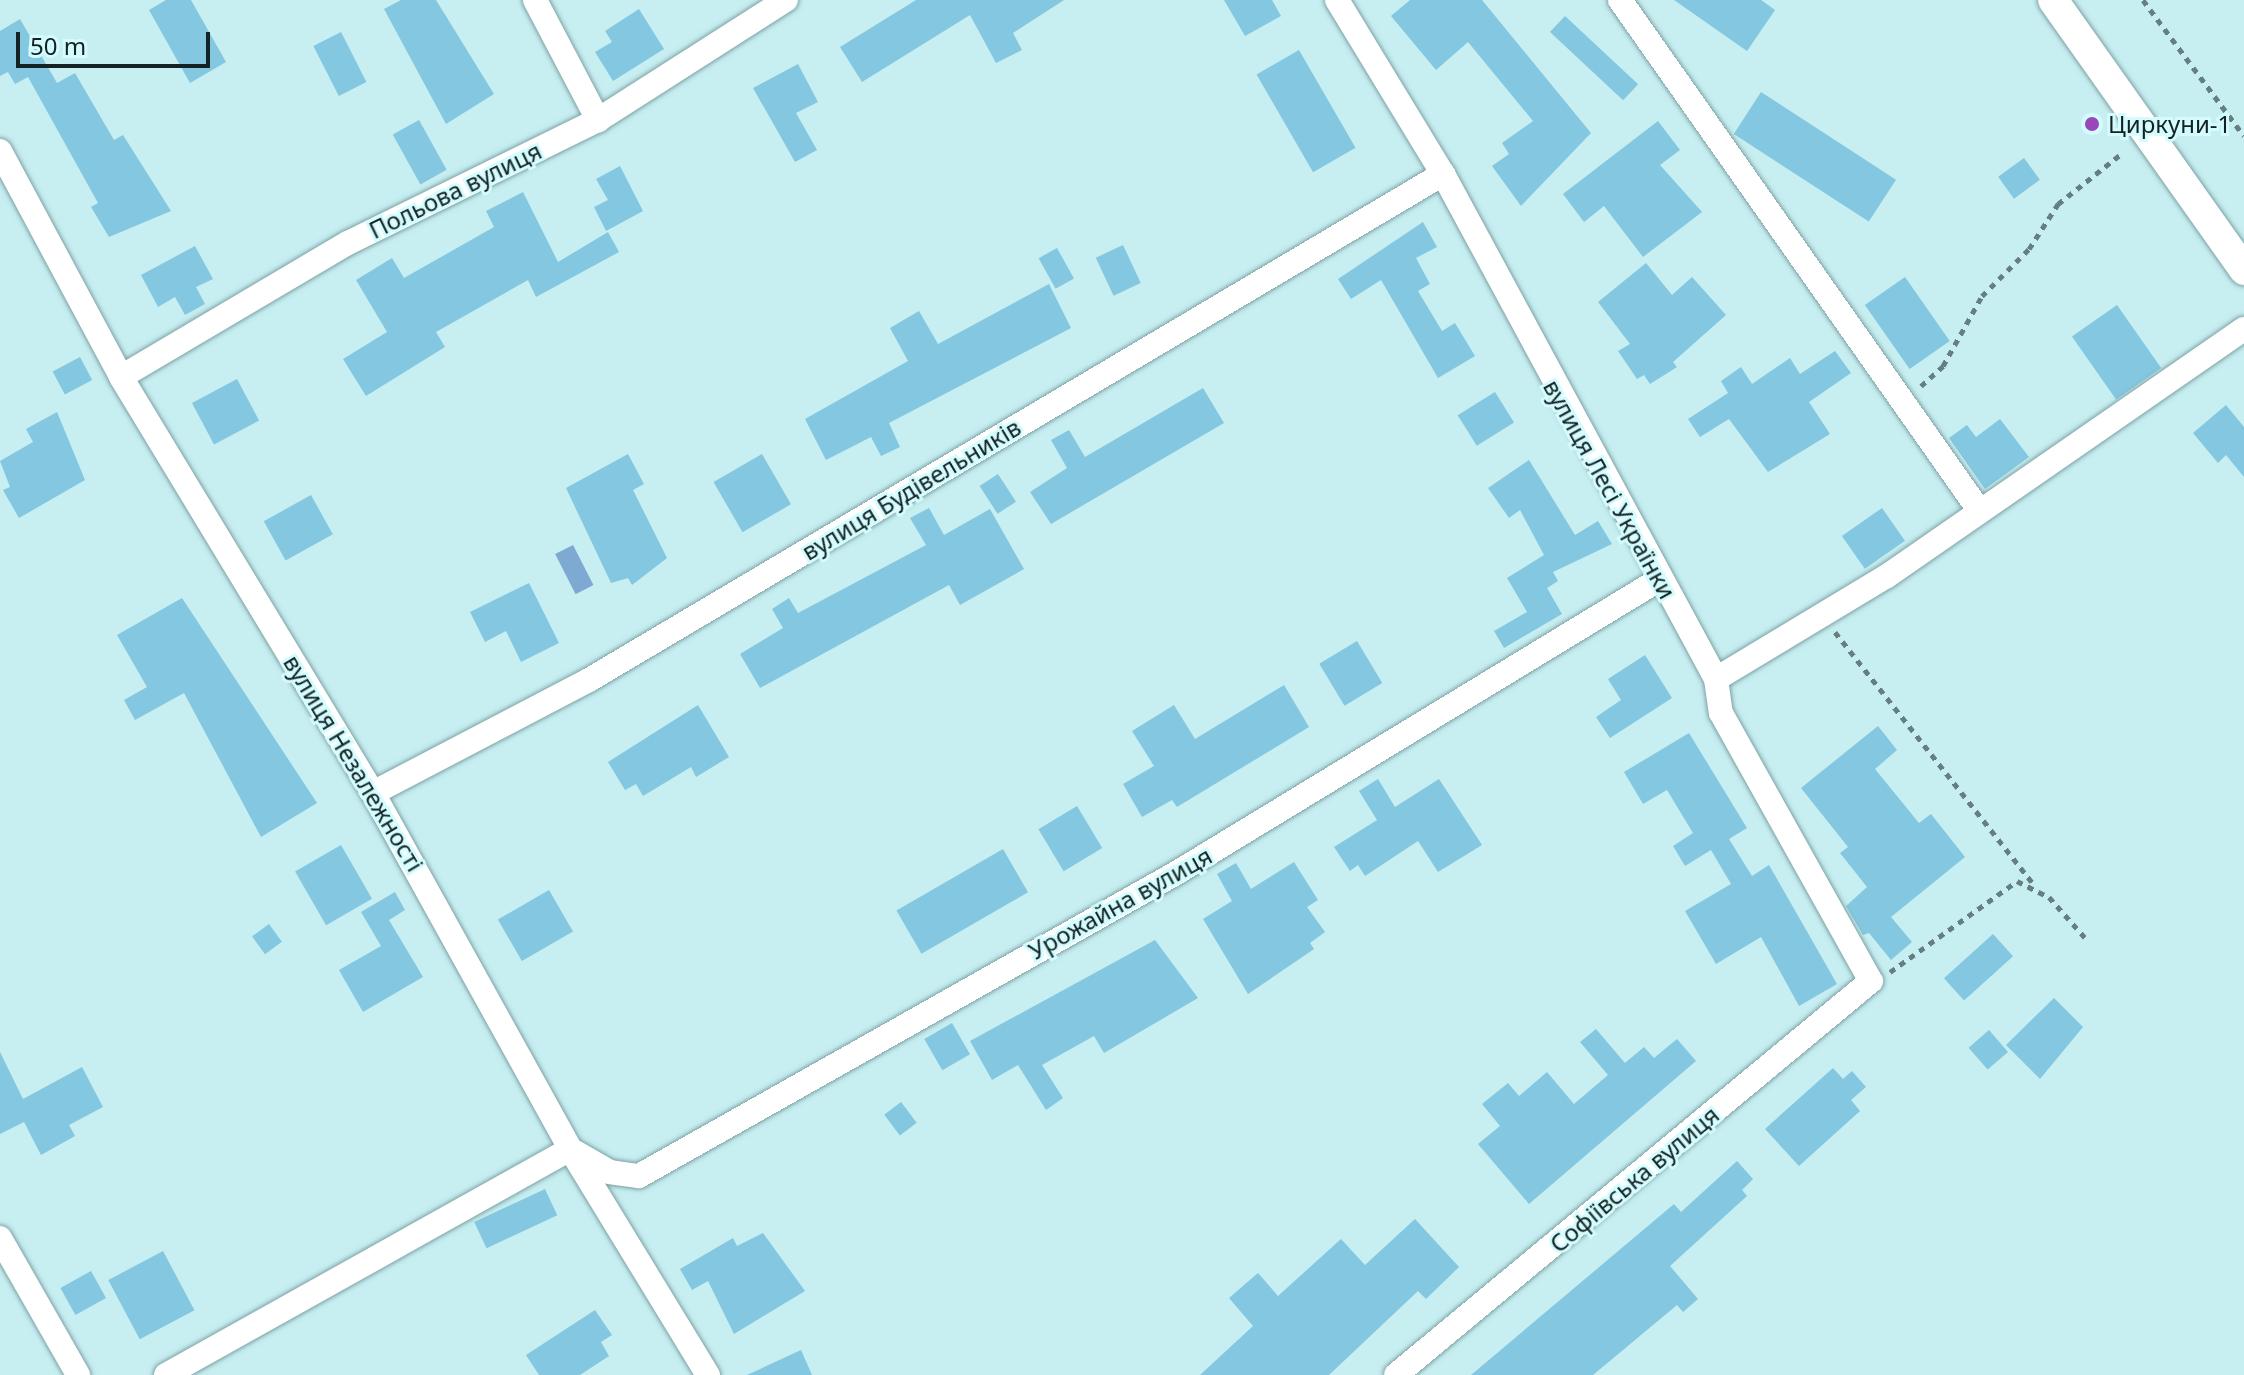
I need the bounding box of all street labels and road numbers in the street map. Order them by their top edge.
street label: Польова вулиця [364,136,546,244]
street label: вулиця Лесі Українки [1538,374,1682,604]
street label: вулиця Будівельників [796,412,1026,566]
street label: вулиця Незалежності [278,650,430,876]
street label: Урожайна вулиця [1023,841,1217,965]
street label: Софіївська вулиця [1544,1100,1724,1258]

